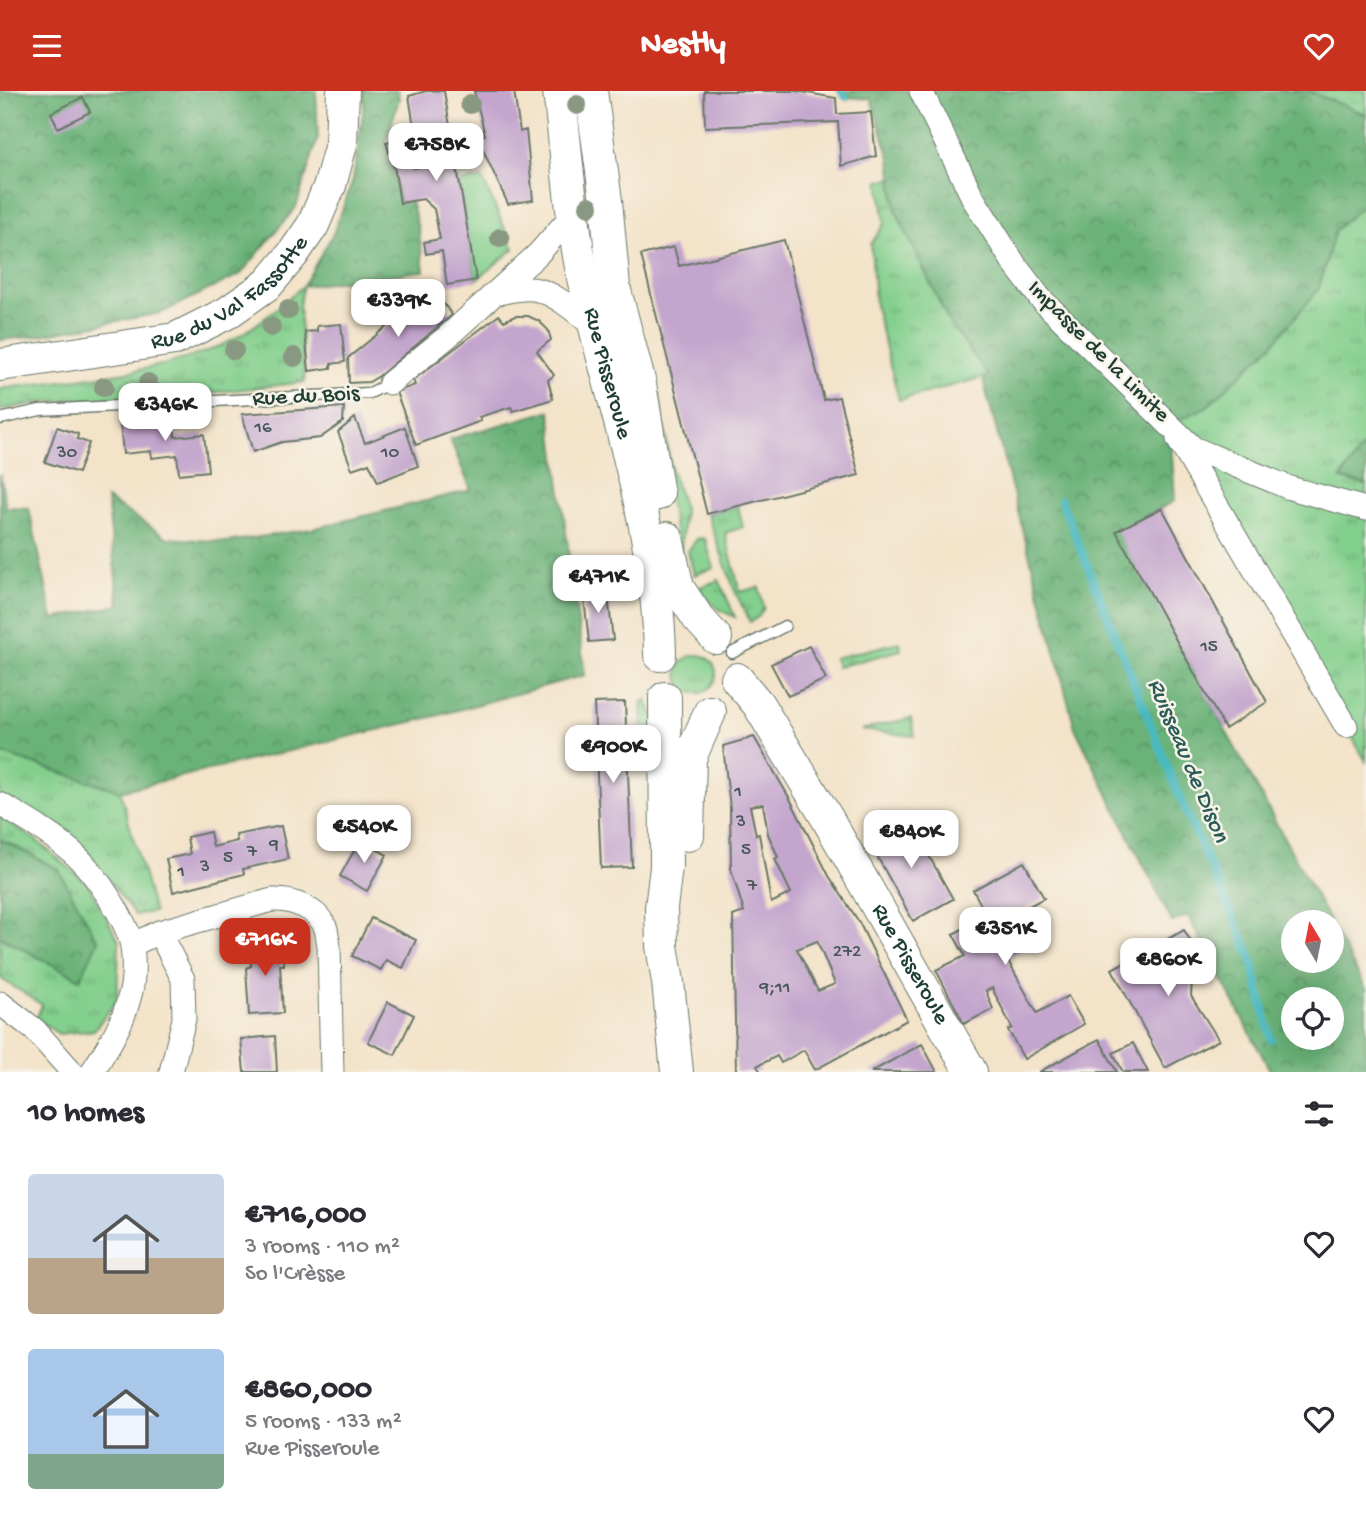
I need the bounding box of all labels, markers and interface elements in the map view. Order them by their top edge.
icon: menu [28,27,66,65]
text: Nestly [640,27,726,65]
icon: heart [1300,27,1338,65]
pin: €758K [387,123,485,183]
text: €758K [404,132,468,159]
street label: Rue du Val Fassotte [149,230,315,356]
street label: Impasse de la Limite [1021,275,1176,430]
pin: €339K [349,279,447,339]
text: €339K [367,288,429,315]
street label: Rue Pisseroule [577,305,638,443]
street label: Rue du Bois [252,381,361,413]
pin: €346K [116,383,214,443]
text: €346K [135,392,195,419]
house number: 16 [253,417,272,440]
house number: 30 [56,442,78,465]
house number: 10 [380,442,399,465]
pin: €471K [549,555,647,615]
text: €471K [569,564,627,591]
house number: 15 [1199,636,1218,659]
water label: Ruisseau de Dison [1139,675,1235,848]
pin: €900K [564,725,662,785]
text: €900K [581,734,645,761]
house number: 1 [733,781,742,804]
pin: €540K [315,805,413,865]
house number: 3 [735,811,746,834]
pin: €840K [862,811,960,870]
text: €540K [333,814,395,841]
text: €840K [880,819,942,846]
house number: 9 [268,834,279,857]
house number: 5 [741,839,751,862]
house number: 7 [246,841,258,864]
house number: 5 [223,847,233,870]
house number: 3 [199,856,210,879]
house number: 1 [176,861,185,884]
house number: 7 [746,875,758,898]
street label: Rue Pisseroule [865,899,955,1030]
pin: €351K [956,907,1054,967]
north arrow [1281,910,1344,973]
map controls [1281,910,1344,1050]
text: €351K [975,916,1035,943]
pin: €716K [216,919,314,978]
text: €716K [235,927,295,954]
pin: €860K [1119,939,1217,998]
house number: 272 [833,941,861,964]
text: €860K [1136,947,1200,974]
house number: 9;11 [759,977,790,1000]
button: locate [1281,987,1344,1050]
icon: filters [1300,1095,1338,1133]
text: 10 homes [28,1097,144,1132]
text: €716,000 [245,1199,366,1234]
icon: home [84,1202,168,1286]
icon: heart [1300,1225,1338,1263]
text: 3 rooms · 110 m² [245,1234,400,1261]
text: So l'Crèsse [245,1261,345,1288]
text: €860,000 [245,1374,372,1409]
icon: home [84,1377,168,1461]
icon: heart [1300,1400,1338,1438]
text: 5 rooms · 133 m² [245,1409,402,1436]
text: Rue Pisseroule [245,1436,379,1463]

